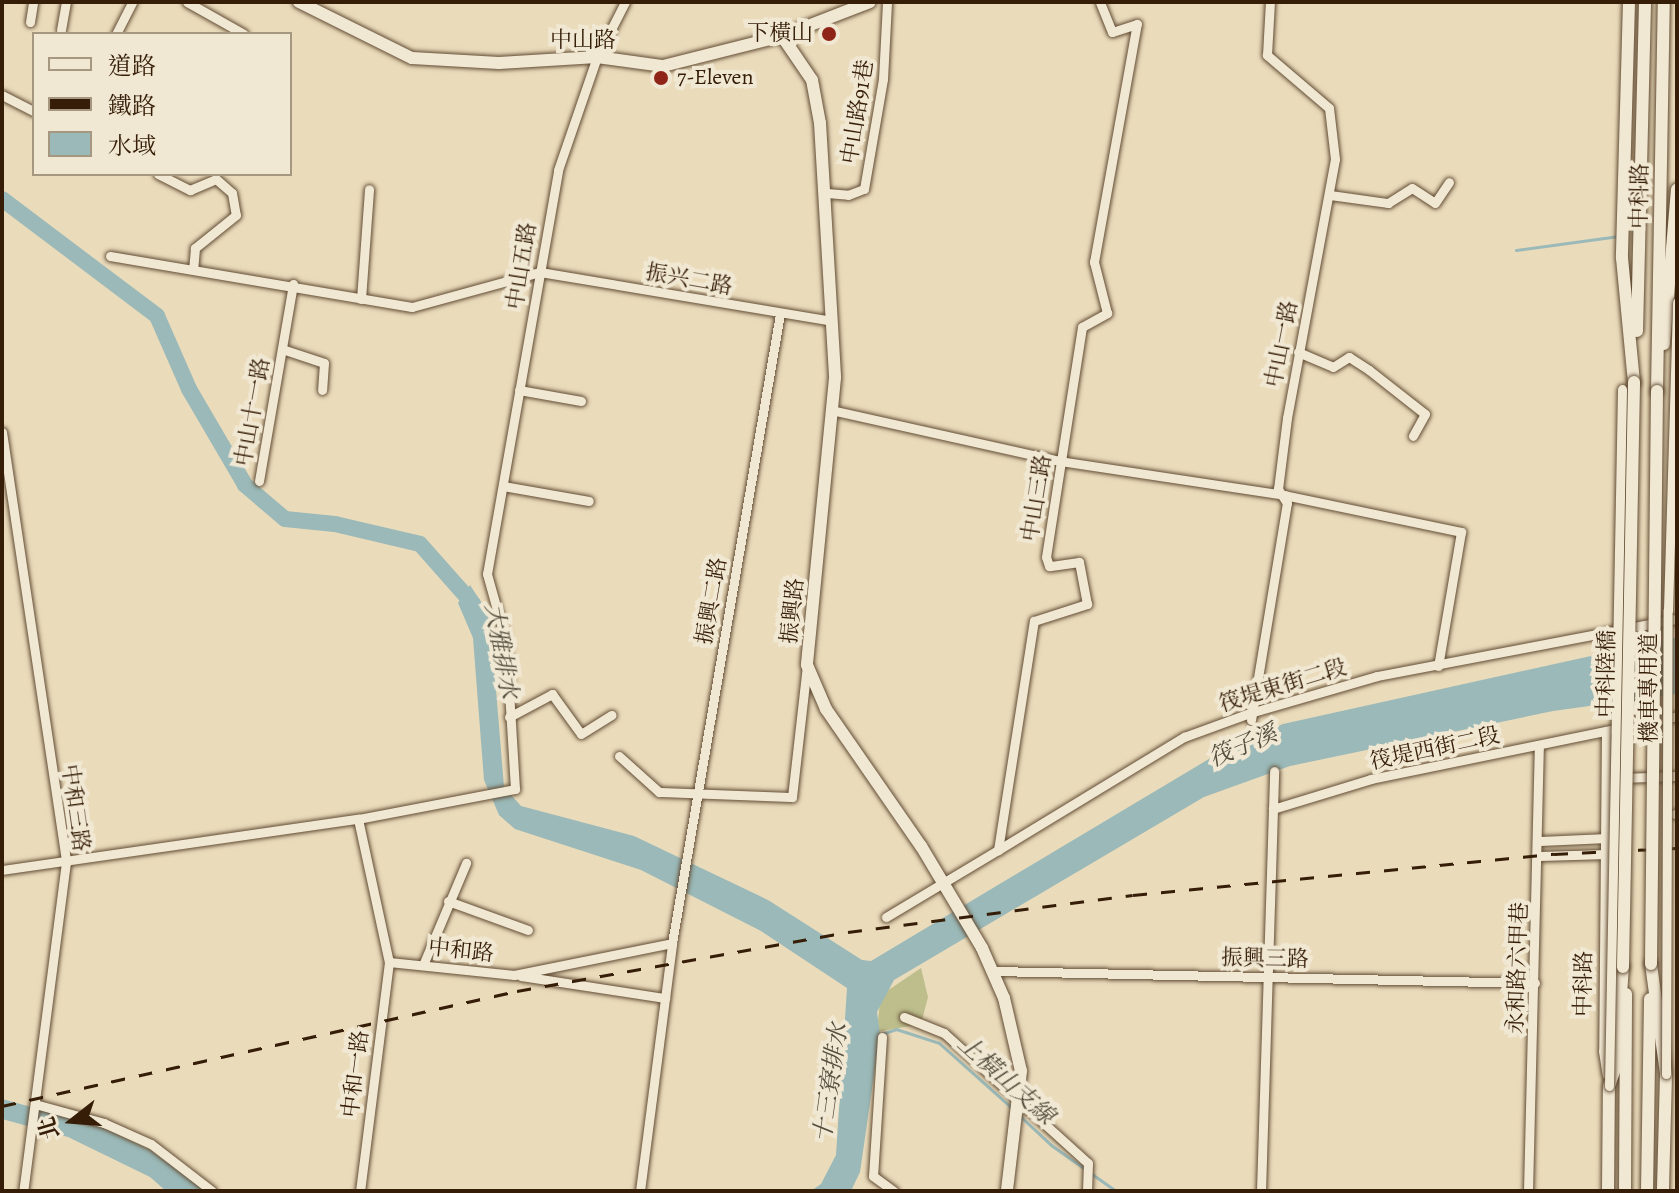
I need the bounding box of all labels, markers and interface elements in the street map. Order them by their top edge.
place label: 下橫山 [747,21,813,47]
marker: 下橫山 [820,25,838,43]
street label: 中山路 [550,28,616,54]
legend [32,32,292,176]
text: 道路 [108,50,156,82]
street label: 中山路91巷 [837,58,879,166]
place label: 7-Eleven [677,65,754,91]
marker: 7-Eleven [652,69,670,87]
text: 鐵路 [108,90,156,122]
text: 水域 [108,130,156,162]
street label: 中科路 [1626,163,1654,229]
street label: 中山五路 [502,220,542,312]
street label: 振兴二路 [643,259,735,301]
street label: 中山一路 [1261,298,1303,390]
street label: 中山十一路 [230,356,276,468]
street label: 中山三路 [1017,452,1057,544]
street label: 振興二路 [691,555,733,647]
street label: 振興路 [776,577,810,645]
water label: 大雅排水 [478,601,524,701]
street label: 中科陸橋 [1593,630,1621,718]
street label: 機車專用道 [1637,633,1663,743]
street label: 筏堤東街二段 [1216,654,1350,718]
water label: 筏子溪 [1204,719,1282,773]
street label: 筏堤西街二段 [1368,722,1502,776]
street label: 中和三路 [56,763,94,853]
street label: 永和路六甲巷 [1503,902,1533,1034]
street label: 中和路 [427,934,495,968]
street label: 振興三路 [1221,945,1309,973]
street label: 中科路 [1570,951,1598,1017]
water label: 十三寮排水 [808,1022,854,1144]
street label: 中和一路 [338,1029,374,1119]
water label: 上橫山支線 [952,1029,1060,1131]
north arrow [32,1081,112,1161]
text: 北 [31,1113,67,1143]

